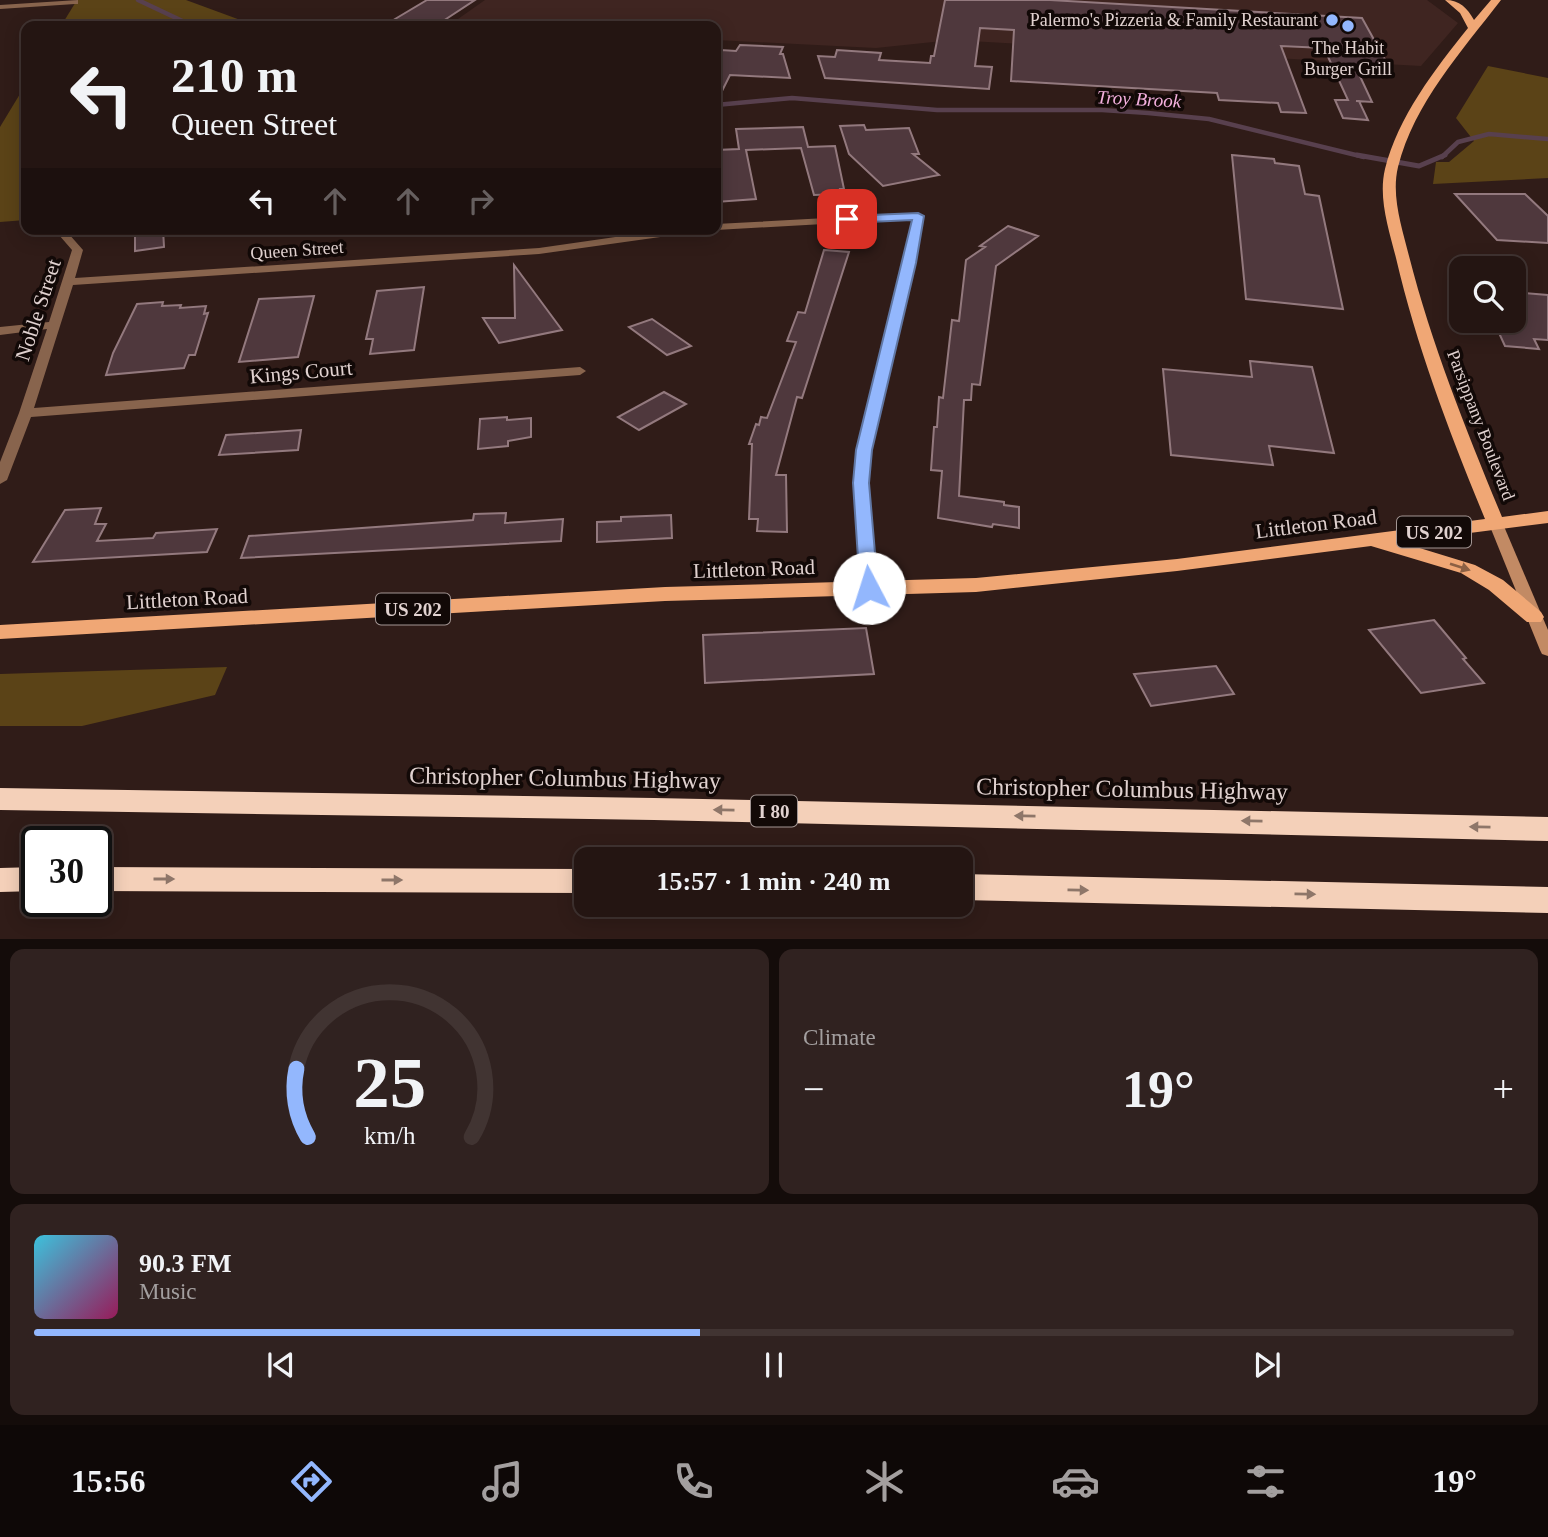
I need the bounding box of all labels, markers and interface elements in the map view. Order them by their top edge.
place label: Palermo's Pizzeria & Family Restaurant [1030,10,1318,30]
marker: Palermo's Pizzeria & Family Restaurant [1324,12,1340,28]
marker: The Habit Burger Grill [1340,18,1356,34]
place label: The Habit Burger Grill [1304,38,1392,79]
text: 210 m [171,48,298,103]
icon: left [56,49,147,140]
water label: Troy Brook [1096,86,1182,112]
text: Queen Street [171,106,337,142]
icon: left [243,182,281,220]
icon: ahead [316,182,354,220]
icon: ahead [389,182,427,220]
icon: right [462,182,500,220]
pin [817,189,877,249]
icon: arrive [828,200,866,238]
street label: Queen Street [250,237,344,263]
street label: Noble Street [10,256,66,364]
map controls [1449,256,1526,333]
button: search [1449,256,1526,333]
street label: Parsippany Boulevard [1443,347,1519,503]
street label: Kings Court [249,356,354,388]
street label: Littleton Road [1254,505,1378,543]
road number: US 202 [1397,516,1471,548]
position arrow [832,551,906,625]
street label: Littleton Road [693,555,816,583]
one-way arrow [1449,562,1470,573]
street label: Littleton Road [126,584,249,614]
road number: US 202 [376,594,450,624]
street label: Christopher Columbus Highway [409,762,721,794]
street label: Christopher Columbus Highway [976,773,1288,805]
road number: I 80 [751,796,797,826]
one-way arrow [713,804,735,816]
one-way arrow [1014,811,1036,822]
one-way arrow [1241,816,1263,827]
one-way arrow [1469,821,1491,833]
speed limit sign: 30 [21,826,112,917]
text: 15:57 · 1 min · 240 m [657,867,891,896]
one-way arrow [154,873,176,885]
one-way arrow [381,874,403,886]
one-way arrow [1067,884,1089,895]
one-way arrow [1295,888,1317,900]
text: Climate [803,1025,876,1050]
text: 25 [353,1043,426,1124]
text: 19° [1122,1061,1195,1118]
text: − [803,1068,824,1110]
text: + [1493,1068,1514,1110]
text: km/h [364,1122,416,1149]
text: 90.3 FM [139,1249,231,1278]
text: Music [139,1279,197,1304]
icon: previous [262,1346,300,1384]
icon: pause [755,1346,793,1384]
icon: next [1248,1346,1286,1384]
icon: directions [287,1457,336,1506]
icon: music [478,1457,527,1506]
icon: phone [669,1457,718,1506]
icon: climate [860,1457,909,1506]
icon: car [1051,1457,1100,1506]
icon: filters [1241,1457,1290,1506]
text: 15:56 [71,1463,146,1499]
text: 19° [1432,1463,1477,1499]

